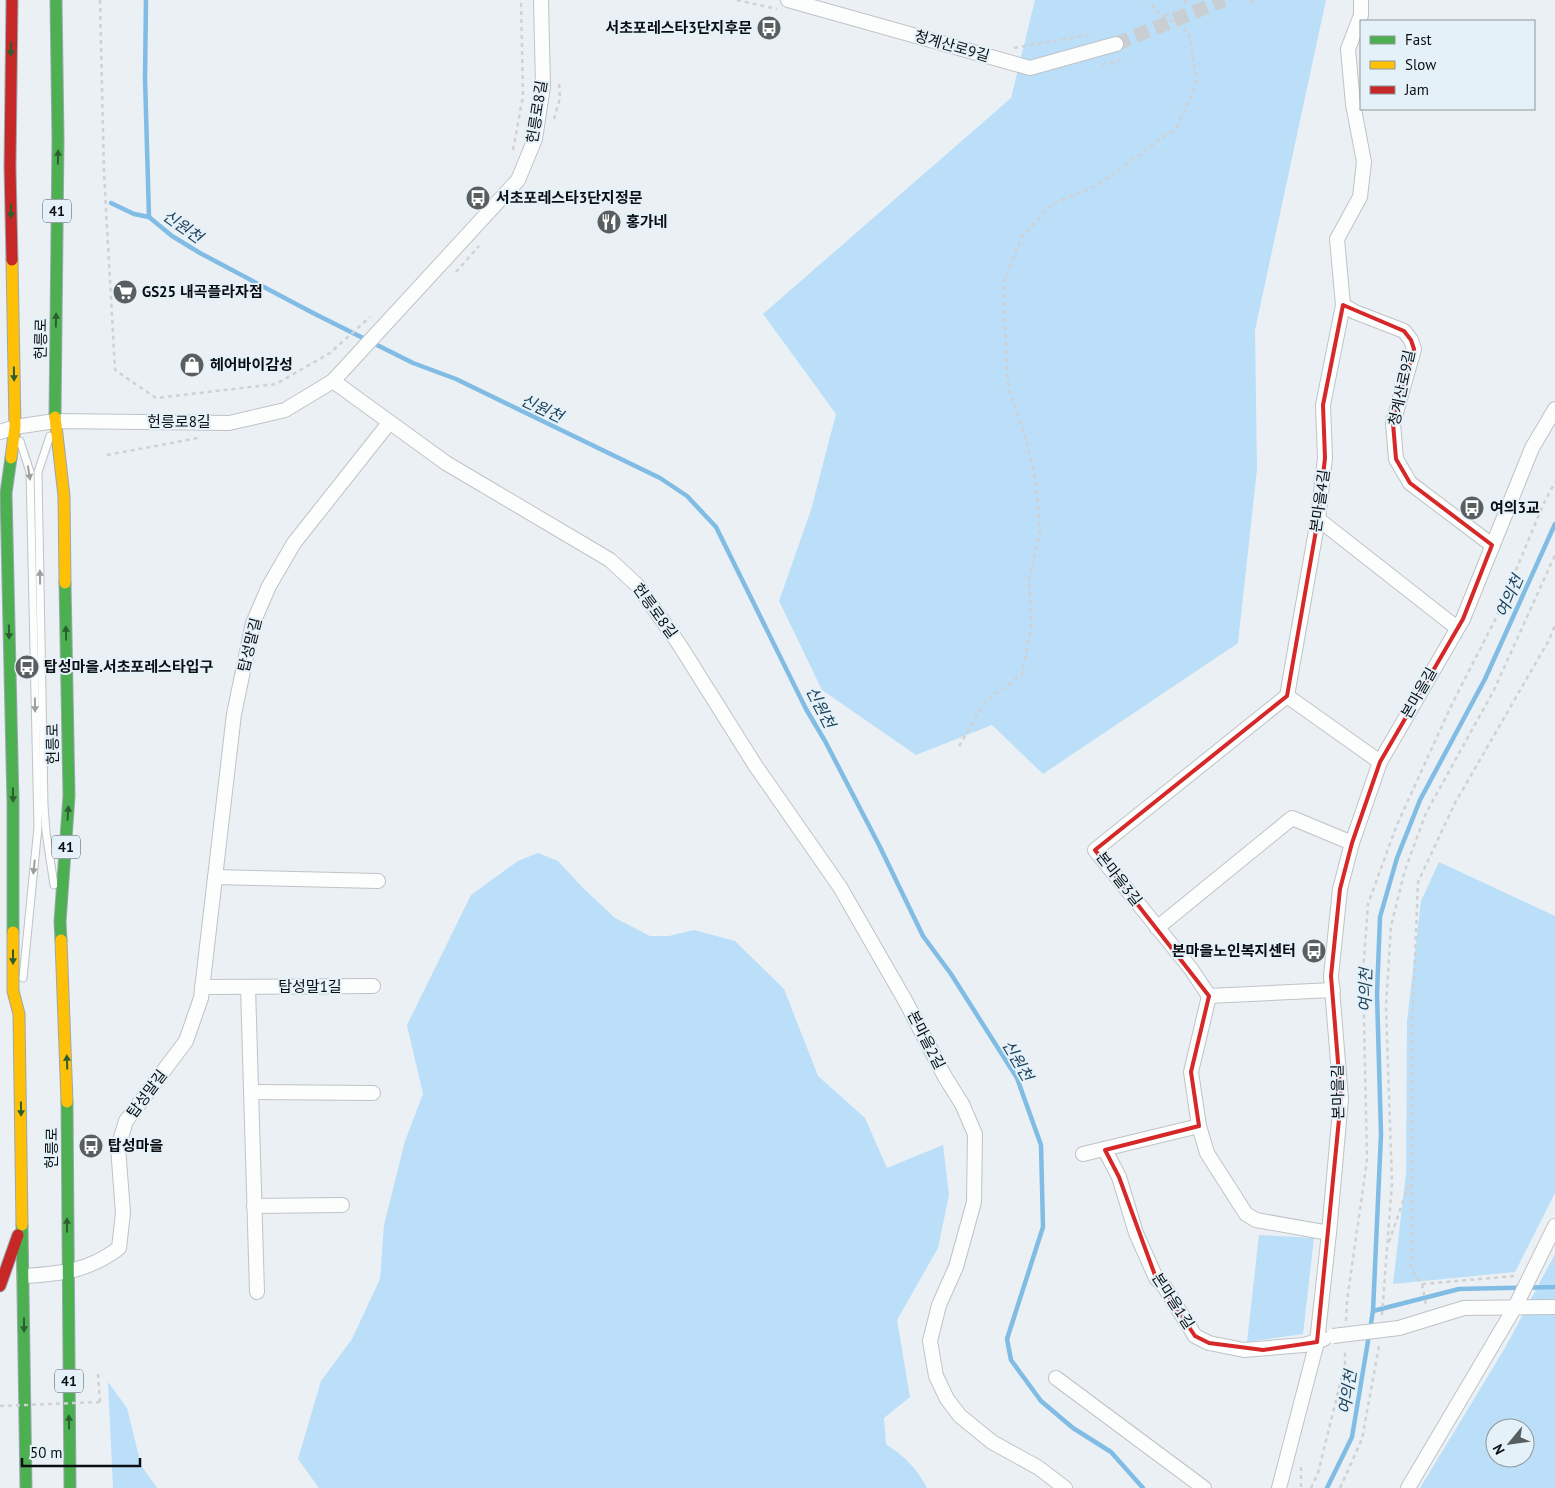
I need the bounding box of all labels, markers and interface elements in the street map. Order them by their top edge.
bus stop icon: 서초포레스타3단지후문 [756,15,782,41]
place label: 서초포레스타3단지후문 [605,18,752,37]
legend [1360,20,1535,110]
street label: 청계산로9길 [912,26,992,65]
text: Fast [1405,30,1432,49]
one-way arrow [7,41,15,57]
text: Slow [1405,55,1436,74]
street label: 헌릉로8길 [522,79,551,145]
text: Jam [1404,80,1429,99]
one-way arrow [54,149,62,165]
bus stop icon: 서초포레스타3단지정문 [465,185,491,211]
place label: 서초포레스타3단지정문 [496,188,643,207]
road number: 41 [43,200,71,222]
one-way arrow [7,203,15,219]
water label: 신원천 [159,205,209,248]
restaurant icon: 홍가네 [596,209,622,235]
place label: 홍가네 [626,212,667,231]
supermarket icon: GS25 내곡플라자점 [112,279,138,305]
place label: GS25 내곡플라자점 [142,282,263,301]
one-way arrow [52,312,60,328]
street label: 헌릉로 [31,318,50,360]
street label: 청계산로9길 [1384,348,1419,428]
shop icon: 헤어바이감성 [179,352,205,378]
place label: 헤어바이감성 [210,355,293,374]
one-way arrow [10,366,18,382]
water label: 신원천 [518,390,568,427]
street label: 헌릉로8길 [147,412,211,431]
one-way arrow [26,465,34,481]
street label: 본마을4길 [1306,468,1333,534]
bus stop icon: 여의3교 [1459,495,1485,521]
place label: 여의3교 [1490,498,1540,517]
one-way arrow [36,569,44,585]
water label: 여의천 [1491,570,1528,620]
street label: 헌릉로8길 [629,579,682,642]
street label: 탑성말길 [234,616,265,674]
one-way arrow [5,624,13,640]
one-way arrow [62,624,70,640]
bus stop icon: 탑성마을.서초포레스타입구 [14,654,40,680]
place label: 탑성마을.서초포레스타입구 [44,657,213,676]
street label: 본마을길 [1397,664,1441,721]
water label: 신원천 [802,683,841,733]
one-way arrow [31,697,39,713]
street label: 헌릉로 [43,723,62,765]
one-way arrow [9,787,17,803]
one-way arrow [64,804,72,820]
road number: 41 [52,836,80,859]
street label: 본마을3길 [1092,848,1146,910]
one-way arrow [30,860,38,876]
bus stop icon: 본마을노인복지센터 [1301,938,1327,964]
place label: 본마을노인복지센터 [1172,941,1296,960]
one-way arrow [9,949,17,965]
water label: 여의천 [1355,965,1375,1012]
street label: 탑성말1길 [278,977,342,996]
street label: 본마을2길 [904,1007,949,1072]
water label: 신원천 [998,1036,1039,1086]
one-way arrow [62,1054,70,1070]
street label: 본마을길 [1328,1064,1347,1120]
street label: 탑성말길 [122,1066,171,1121]
one-way arrow [17,1101,25,1117]
street label: 헌릉로 [42,1127,61,1169]
bus stop icon: 탑성마을 [78,1133,104,1159]
place label: 탑성마을 [108,1136,163,1155]
one-way arrow [63,1216,71,1232]
street label: 본마을1길 [1148,1269,1199,1332]
one-way arrow [20,1317,28,1333]
water label: 여의천 [1334,1366,1361,1415]
road number: 41 [55,1370,83,1392]
one-way arrow [65,1414,73,1430]
north arrow [1485,1418,1535,1468]
scale bar [22,1436,140,1468]
text: N [1489,1441,1509,1458]
text: 50 m [30,1443,63,1462]

